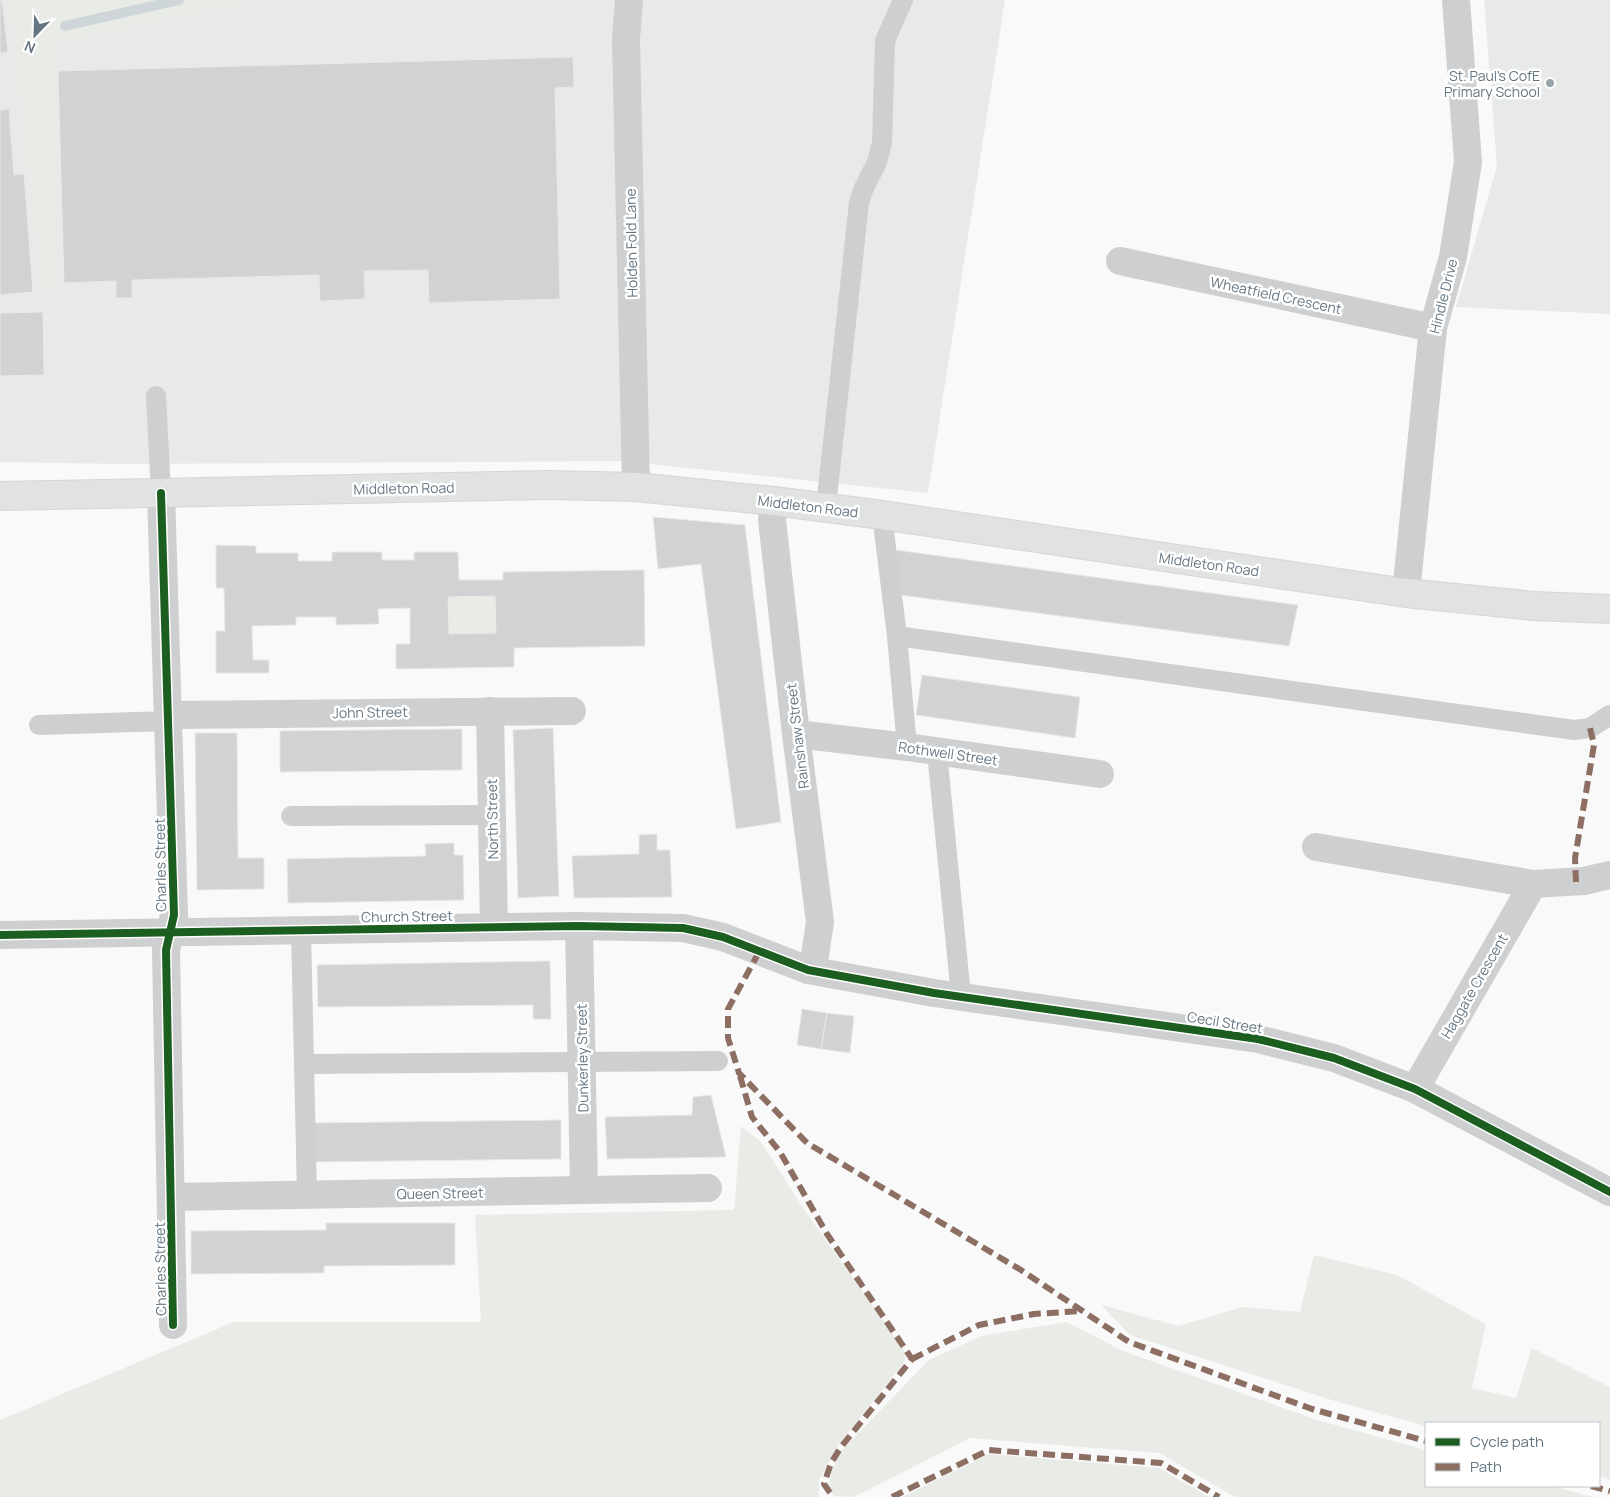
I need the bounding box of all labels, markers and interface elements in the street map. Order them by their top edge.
north arrow [10,10,60,60]
text: N [21,37,38,58]
place label: St. Paul's CofE Primary School [1444,66,1540,101]
marker: St. Paul's CofE Primary School [1544,77,1556,89]
street label: Holden Fold Lane [621,188,641,298]
street label: Hindle Drive [1425,257,1461,335]
street label: Wheatfield Crescent [1209,272,1344,318]
street label: Middleton Road [353,478,455,498]
street label: Middleton Road [757,490,859,522]
street label: Middleton Road [1158,548,1260,580]
street label: Rainshaw Street [781,682,813,790]
street label: John Street [332,702,408,722]
street label: Rothwell Street [897,737,999,769]
street label: North Street [482,778,502,860]
street label: Charles Street [150,818,170,912]
street label: Church Street [361,906,453,926]
street label: Haggate Crescent [1436,930,1512,1042]
street label: Dunkerley Street [572,1003,592,1113]
street label: Cecil Street [1186,1007,1264,1037]
street label: Queen Street [396,1183,484,1203]
street label: Charles Street [150,1222,170,1316]
legend [1425,1422,1600,1487]
text: Cycle path [1470,1431,1544,1452]
text: Path [1470,1456,1502,1477]

